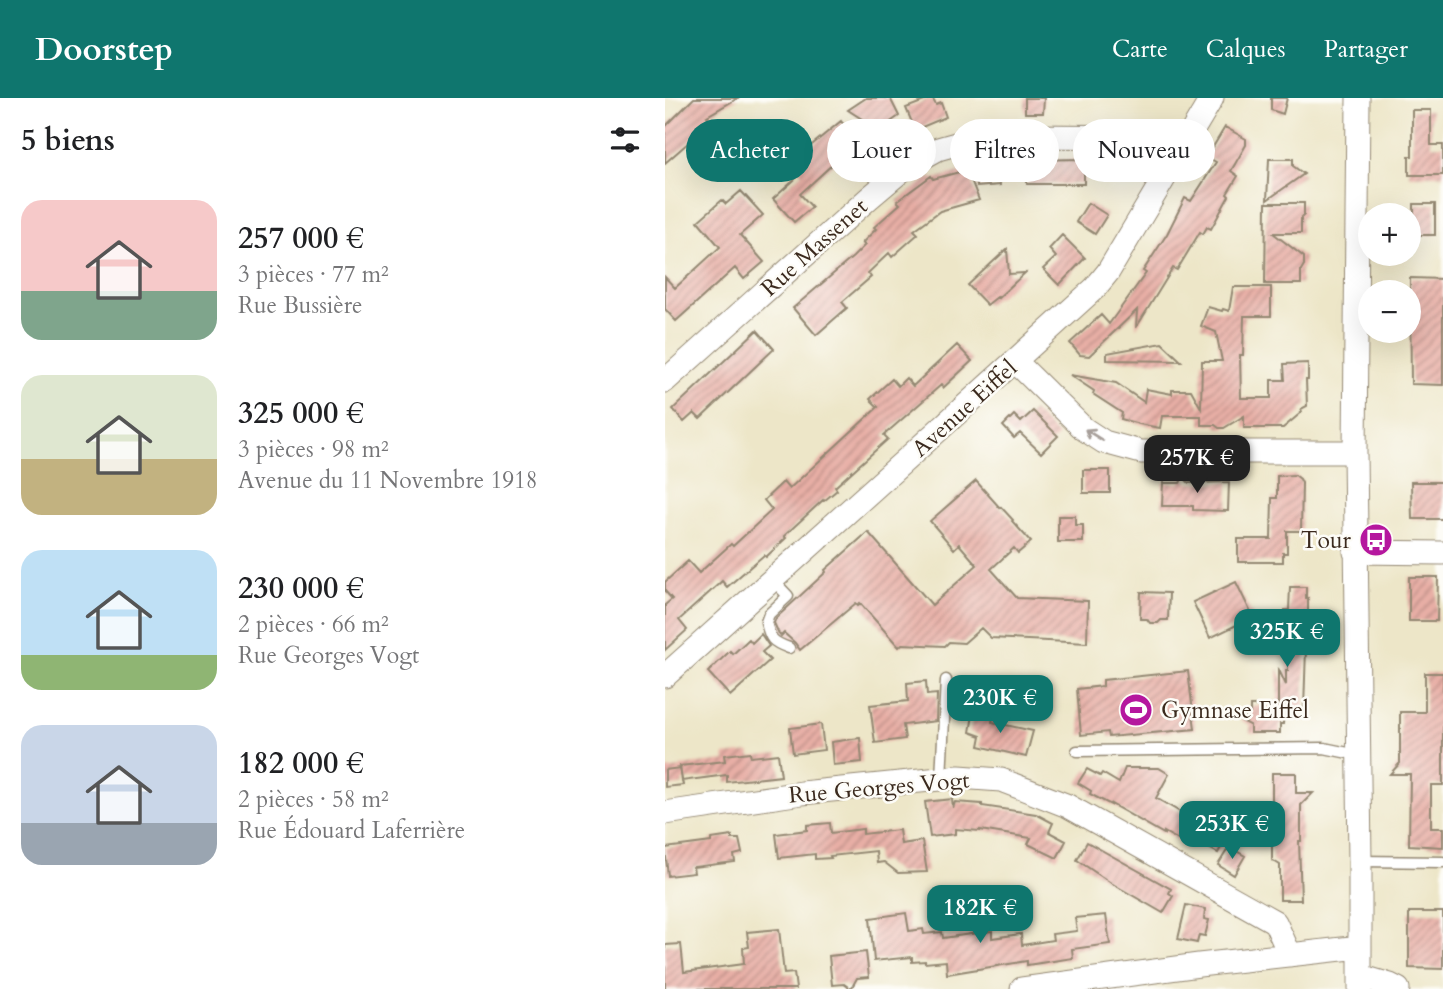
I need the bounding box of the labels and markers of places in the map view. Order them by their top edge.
pin: 257K € [1140,436,1254,495]
bus stop icon: Tour [1357,521,1395,559]
place label: Tour [1301,525,1352,556]
pin: 325K € [1230,610,1344,669]
pin: 230K € [943,676,1057,735]
sports icon: Gymnase Eiffel [1117,691,1155,729]
place label: Gymnase Eiffel [1161,695,1309,726]
pin: 253K € [1175,802,1289,861]
pin: 182K € [923,886,1037,945]

